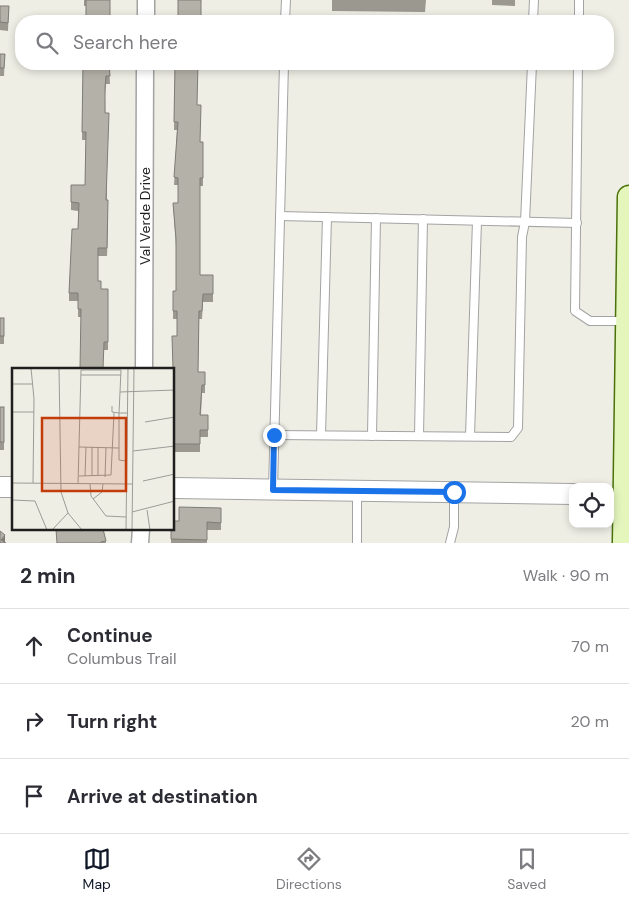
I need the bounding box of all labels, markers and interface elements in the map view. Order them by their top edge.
search box [15,15,614,70]
icon: search [33,29,61,57]
text: Search here [73,30,178,55]
street label: Val Verde Drive [136,167,154,265]
inset map [12,368,175,530]
route end [263,424,286,447]
route start [443,481,466,504]
map controls [569,483,614,528]
button: locate [569,483,614,528]
text: 2 min [20,562,76,590]
text: Walk · 90 m [523,565,609,586]
text: Continue [67,623,153,648]
icon: ahead [20,632,48,660]
text: 70 m [571,636,609,657]
text: Columbus Trail [67,648,177,669]
icon: right [20,707,48,735]
text: Turn right [67,709,157,734]
text: 20 m [570,711,609,732]
icon: arrive [20,782,48,810]
text: Arrive at destination [67,784,258,809]
tab: Map [83,845,111,893]
tab: Directions [276,845,342,893]
tab: Saved [507,845,546,893]

